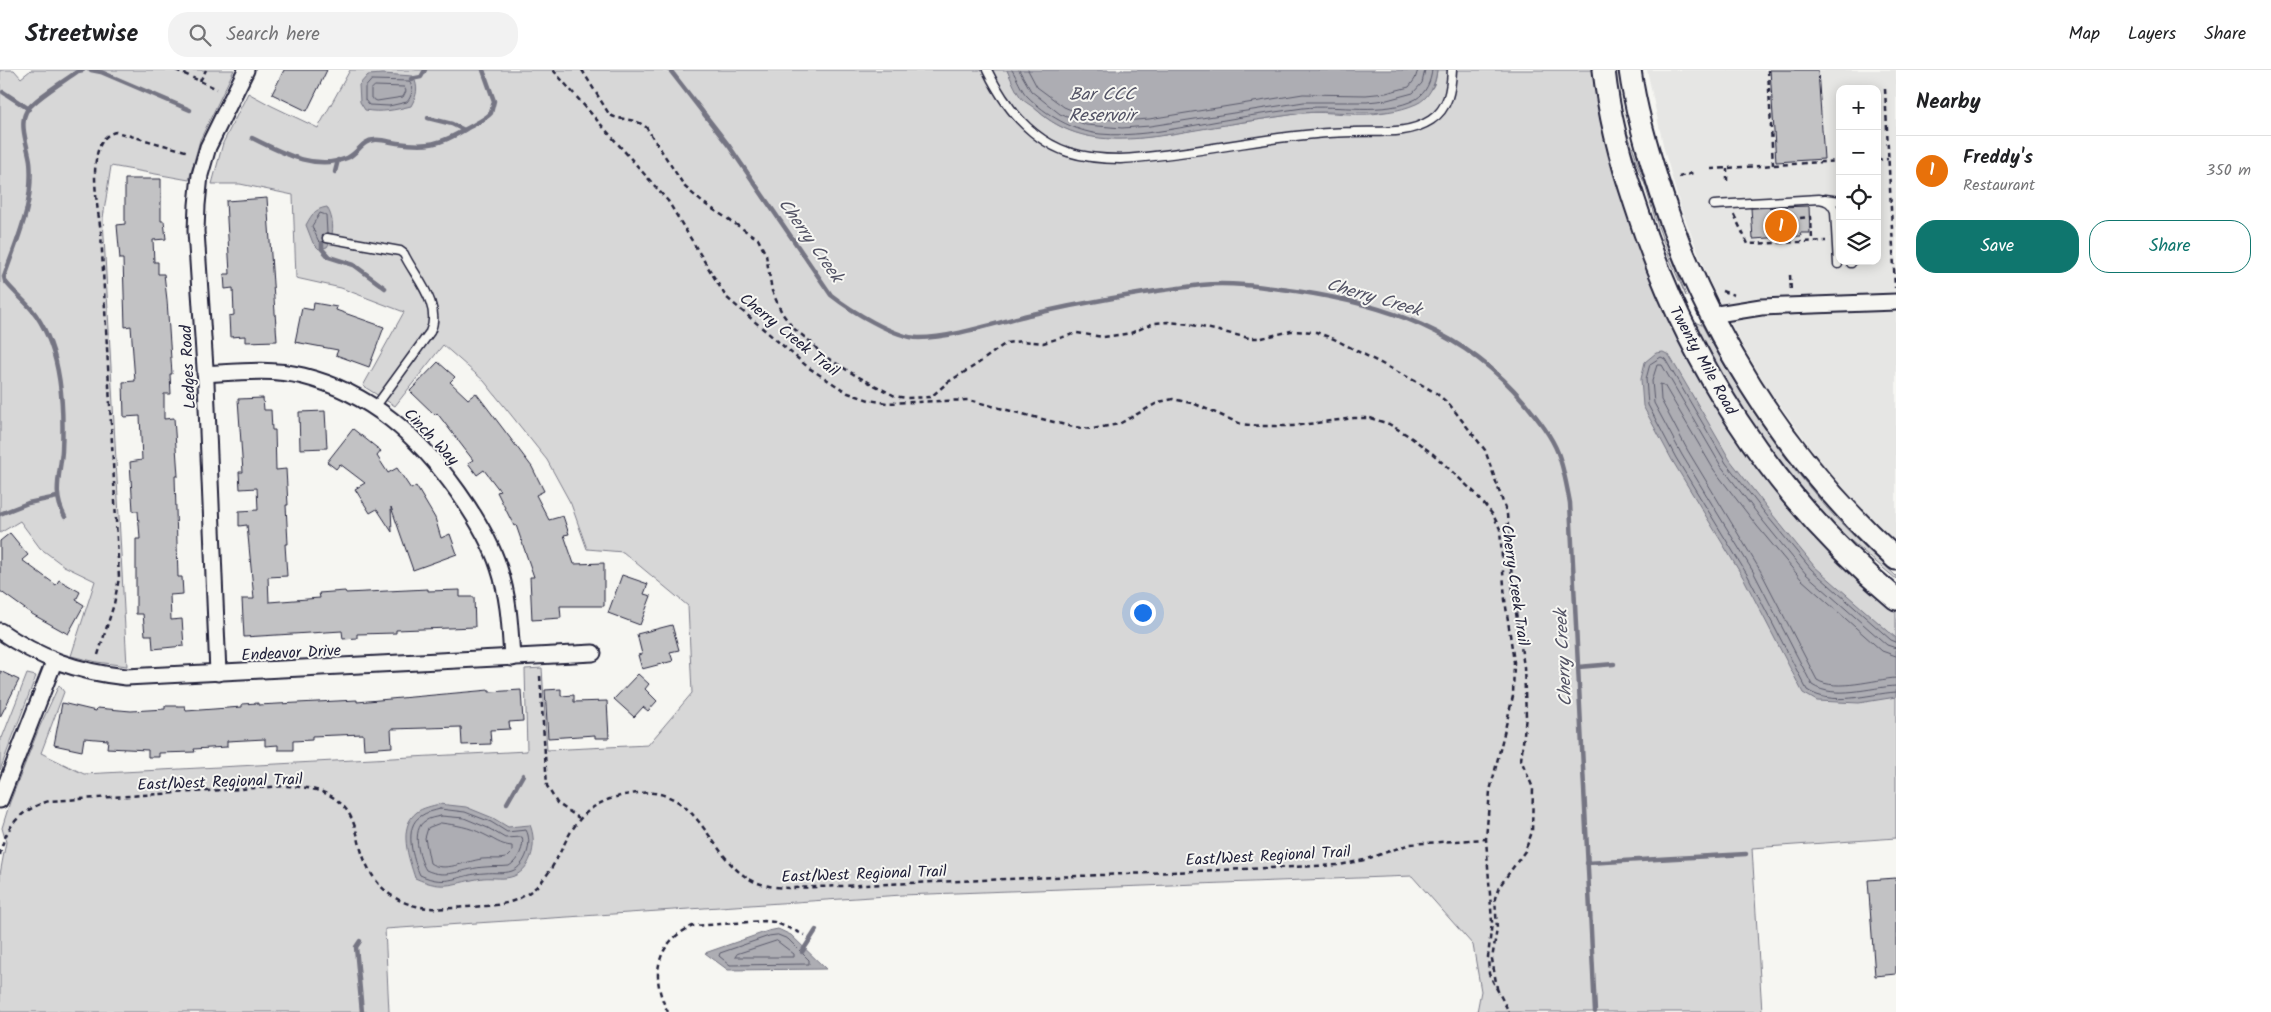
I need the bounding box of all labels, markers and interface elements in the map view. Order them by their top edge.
search box [168,12,518,57]
text: Streetwise [25,15,138,54]
text: Search here [226,20,320,50]
text: Map [2069,20,2100,49]
text: Layers [2128,20,2176,49]
text: Share [2204,20,2246,49]
icon: search [186,21,214,49]
water label: Bar CCC Reservoir [1069,81,1139,131]
map controls [1836,85,1881,265]
button: + [1836,85,1881,130]
text: Nearby [1916,86,1981,119]
button: − [1836,130,1881,175]
text: Freddy's [1963,143,2033,173]
text: 1 [1930,158,1934,183]
text: 350 m [2206,158,2251,183]
text: Restaurant [1963,173,2035,198]
button: locate [1836,175,1881,220]
water label: Cherry Creek [770,193,851,291]
pin: 1 [1765,207,1797,245]
button: layers [1836,220,1881,265]
button: Save [1916,220,2079,273]
button: Share [2089,220,2251,273]
water label: Cherry Creek [1323,271,1427,327]
street label: Cherry Creek Trail [734,287,844,383]
street label: Twenty Mile Road [1662,302,1743,421]
street label: Ledges Road [174,323,203,410]
street label: Cinch Way [397,402,465,472]
street label: Cherry Creek Trail [1494,523,1535,648]
your location [1130,600,1156,626]
water label: Cherry Creek [1547,606,1582,707]
street label: Endeavor Drive [241,638,342,669]
street label: East/West Regional Trail [137,767,303,798]
street label: East/West Regional Trail [1185,840,1351,873]
street label: East/West Regional Trail [781,859,947,890]

